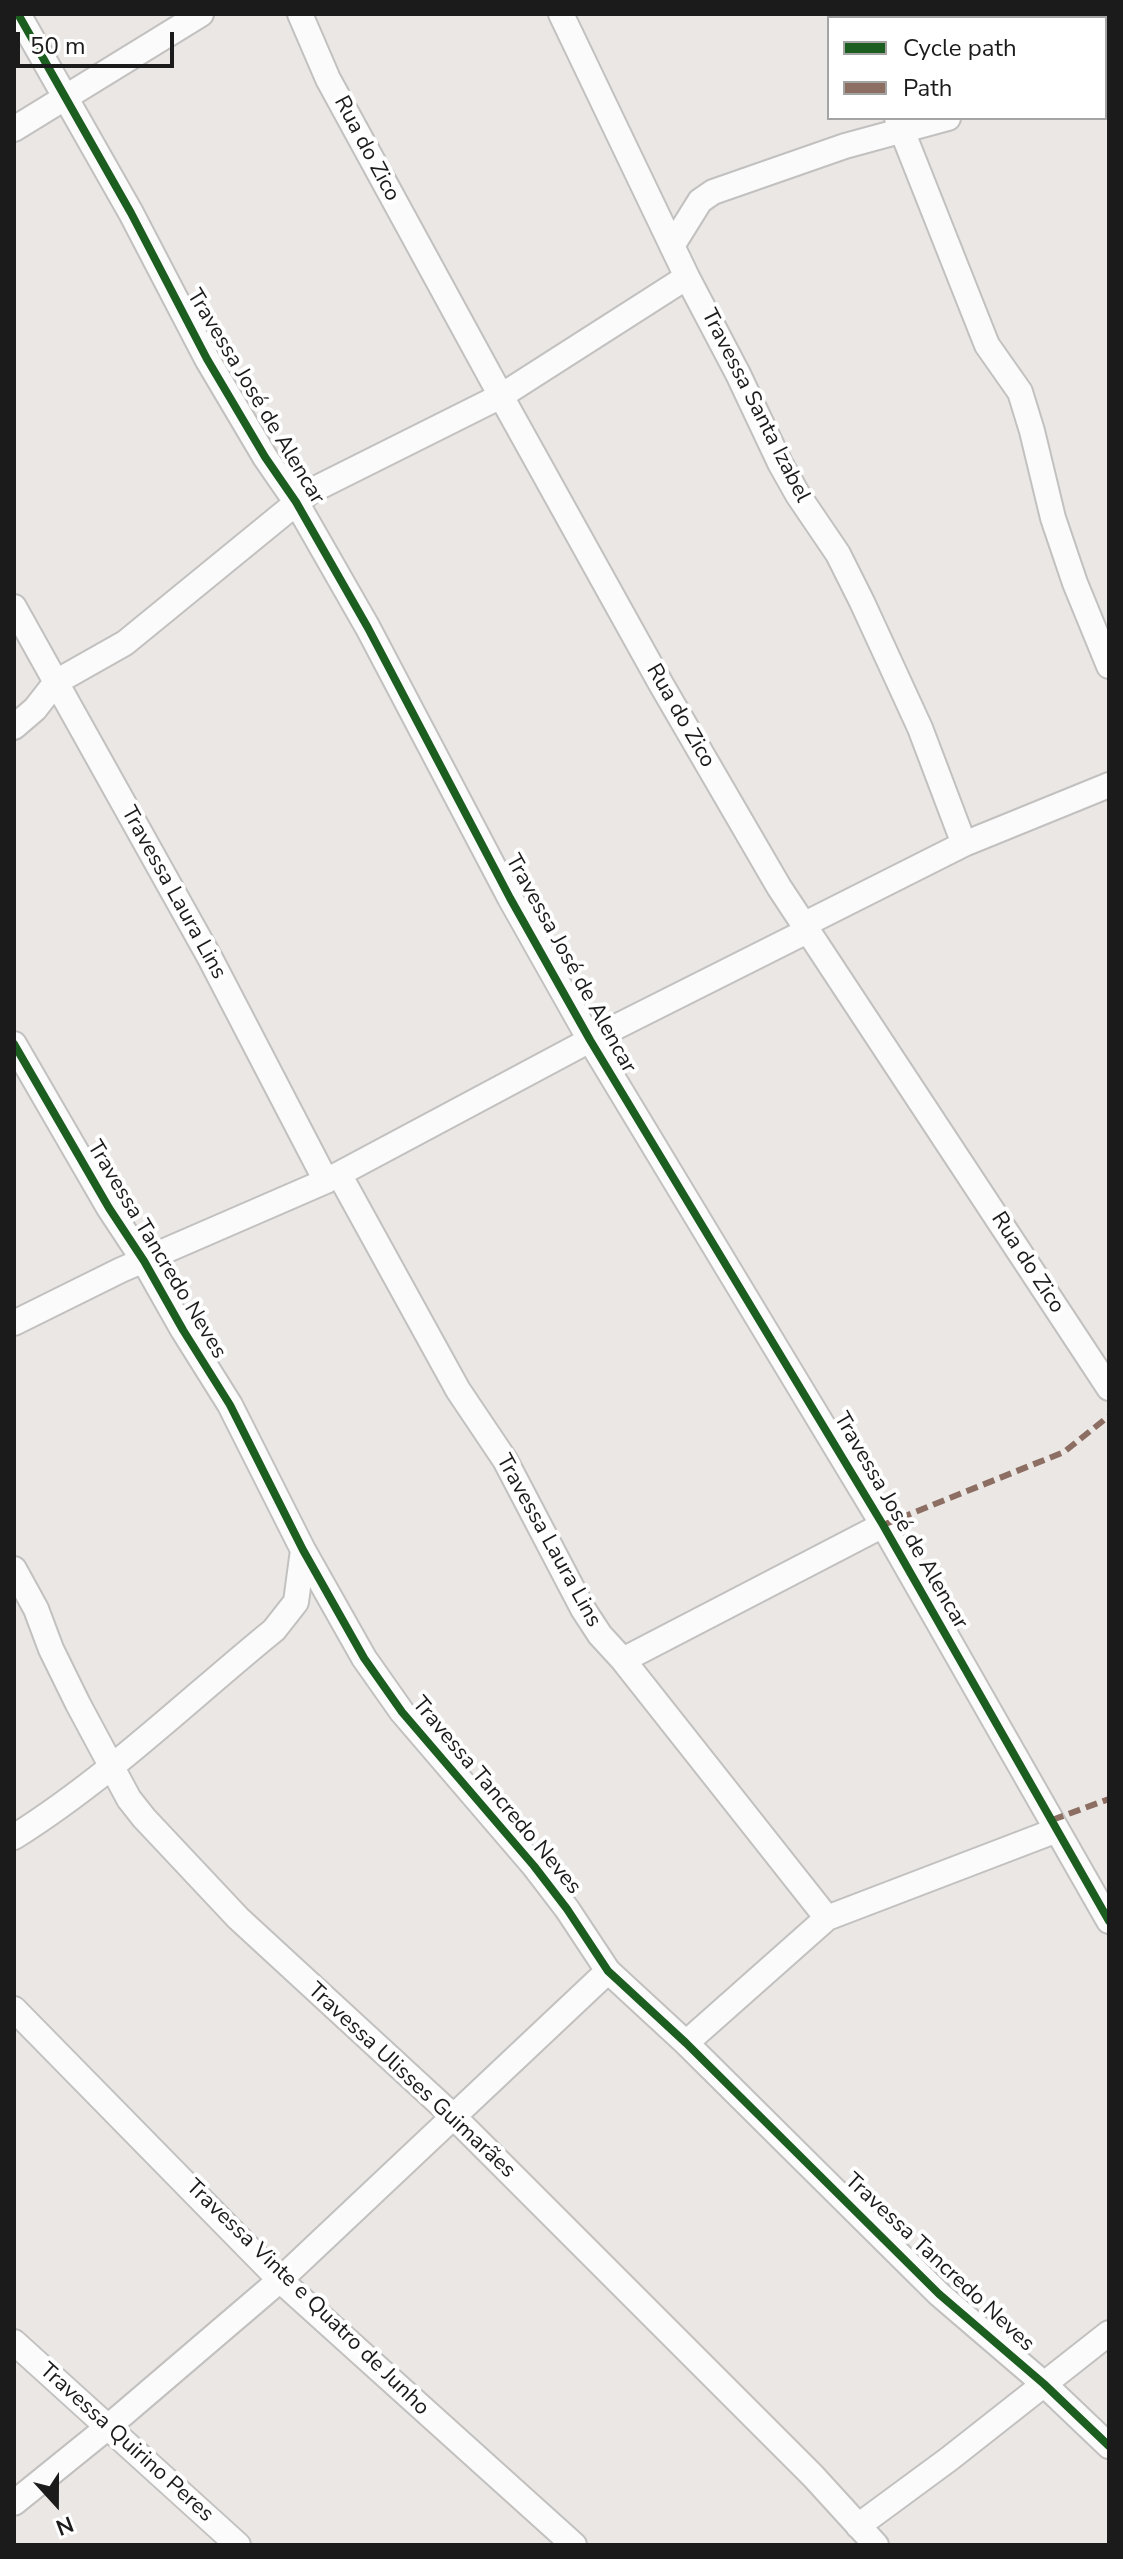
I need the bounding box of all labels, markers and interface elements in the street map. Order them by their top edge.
scale bar [20,16,178,66]
legend [827,16,1107,120]
text: 50 m [30,30,86,62]
text: Cycle path [903,32,1017,64]
text: Path [903,72,952,104]
street label: Rua do Zico [327,92,405,206]
street label: Travessa José de Alencar [180,285,330,509]
street label: Travessa Santa Izabel [695,305,815,507]
street label: Rua do Zico [640,659,720,773]
street label: Travessa Laura Lins [115,802,231,984]
street label: Travessa José de Alencar [499,850,641,1078]
street label: Travessa Tancredo Neves [80,1136,232,1364]
street label: Rua do Zico [985,1207,1069,1319]
street label: Travessa José de Alencar [827,1408,973,1634]
street label: Travessa Laura Lins [490,1450,606,1632]
street label: Travessa Tancredo Neves [406,1692,586,1900]
street label: Travessa Ulisses Guimarães [302,1978,520,2184]
street label: Travessa Tancredo Neves [839,2168,1039,2358]
street label: Travessa Vinte e Quatro de Junho [180,2174,434,2422]
street label: Travessa Quirino Peres [34,2358,218,2528]
north arrow [16,2463,96,2543]
text: N [52,2508,78,2542]

